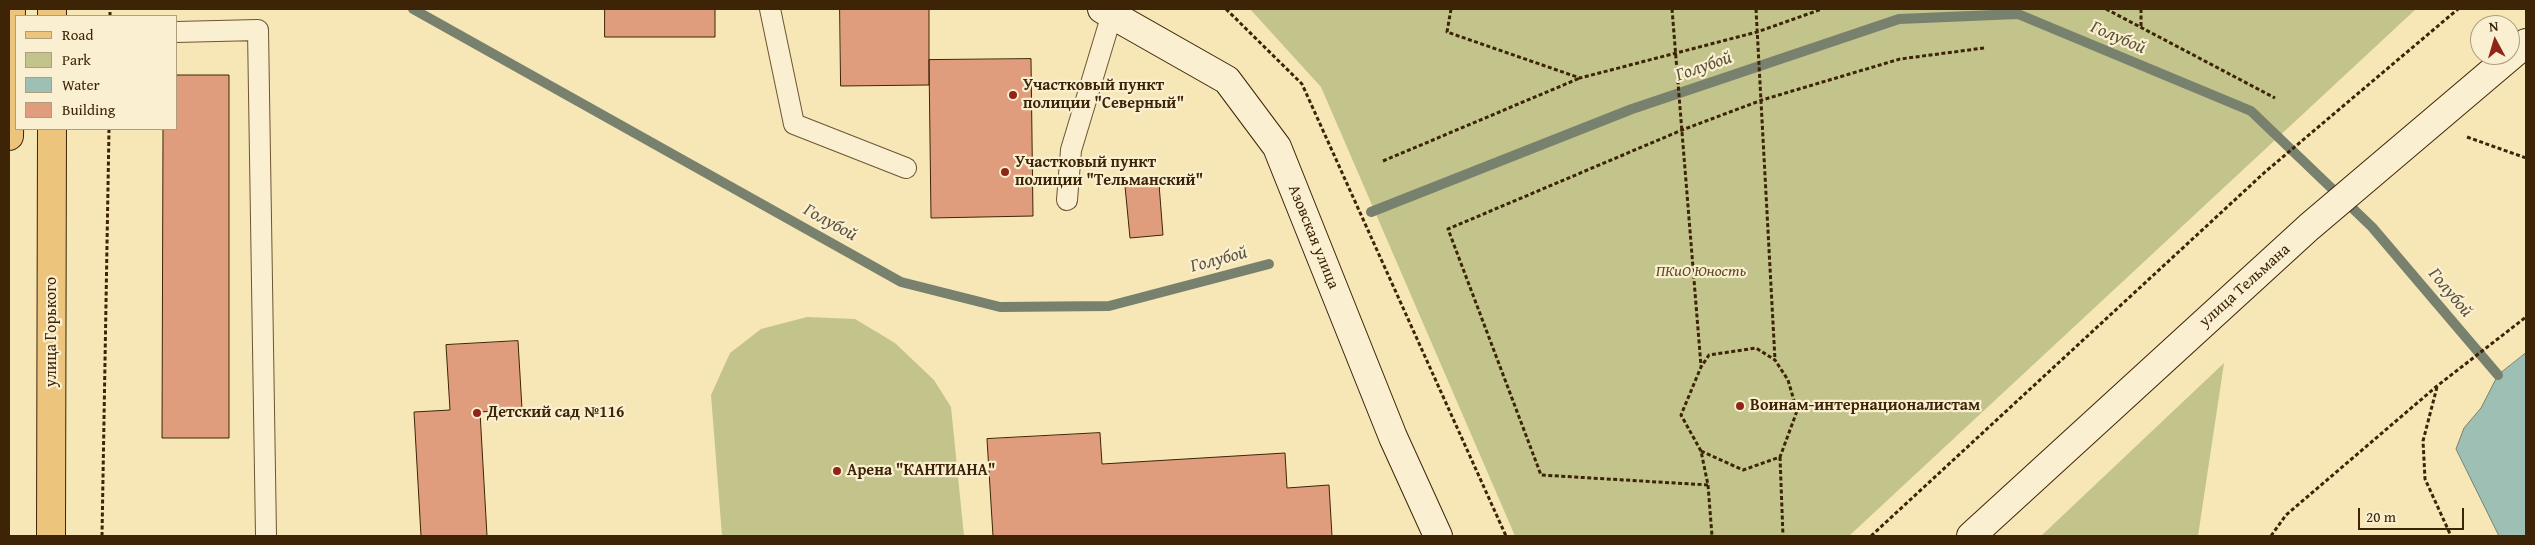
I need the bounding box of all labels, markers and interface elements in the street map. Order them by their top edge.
legend [15,15,178,130]
north arrow [2470,15,2520,65]
text: N [2488,16,2499,37]
water label: Голубой [2087,17,2149,59]
text: Road [62,24,93,45]
water label: Голубой [1673,47,1735,87]
text: Park [62,49,91,70]
text: Water [62,74,100,95]
place label: Участковый пункт полиции "Северный" [1023,76,1184,114]
marker: Участковый пункт полиции "Северный" [1007,89,1019,101]
text: Building [62,99,115,120]
place label: Участковый пункт полиции "Тельманский" [1015,153,1203,191]
marker: Участковый пункт полиции "Тельманский" [999,166,1011,178]
street label: Азовская улица [1283,182,1343,292]
water label: Голубой [799,199,861,247]
street label: улица Тельмана [2196,240,2294,332]
water label: Голубой [1188,242,1250,278]
park label: ПКиО Юность [1656,262,1746,282]
water label: Голубой [2423,264,2477,322]
street label: улица Горького [42,277,62,387]
place label: Воинам-интернационалистам [1750,396,1980,416]
marker: Воинам-интернационалистам [1734,400,1746,412]
place label: Детский сад №116 [487,403,624,423]
marker: Детский сад №116 [471,407,483,419]
place label: Арена "КАНТИАНА" [847,461,995,481]
marker: Арена "КАНТИАНА" [831,465,843,477]
scale bar [2360,498,2466,530]
text: 20 m [2366,506,2396,527]

